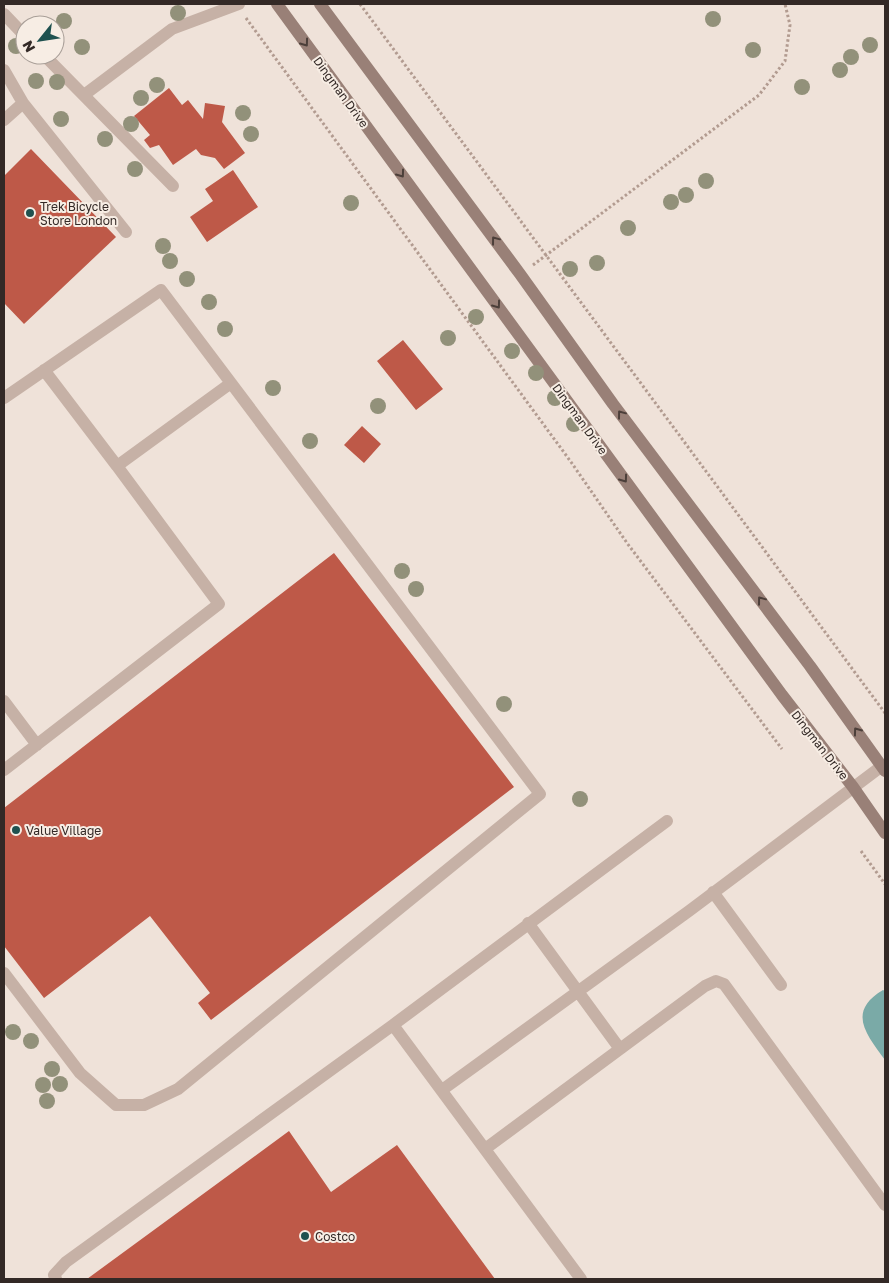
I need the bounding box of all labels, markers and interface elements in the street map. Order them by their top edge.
north arrow [15,15,65,65]
one-way arrow [300,37,308,46]
text: N [18,38,38,56]
street label: Dingman Drive [310,54,372,130]
one-way arrow [396,168,404,177]
place label: Trek Bicycle Store London [40,199,117,228]
marker: Trek Bicycle Store London [24,207,36,219]
one-way arrow [492,236,501,246]
one-way arrow [492,299,500,308]
street label: Dingman Drive [549,381,611,457]
one-way arrow [618,410,627,420]
one-way arrow [618,473,627,483]
one-way arrow [758,597,766,606]
street label: Dingman Drive [788,707,852,783]
one-way arrow [854,727,863,737]
place label: Value Village [26,823,101,838]
marker: Value Village [10,824,22,836]
place label: Costco [315,1229,355,1244]
marker: Costco [299,1230,311,1242]

